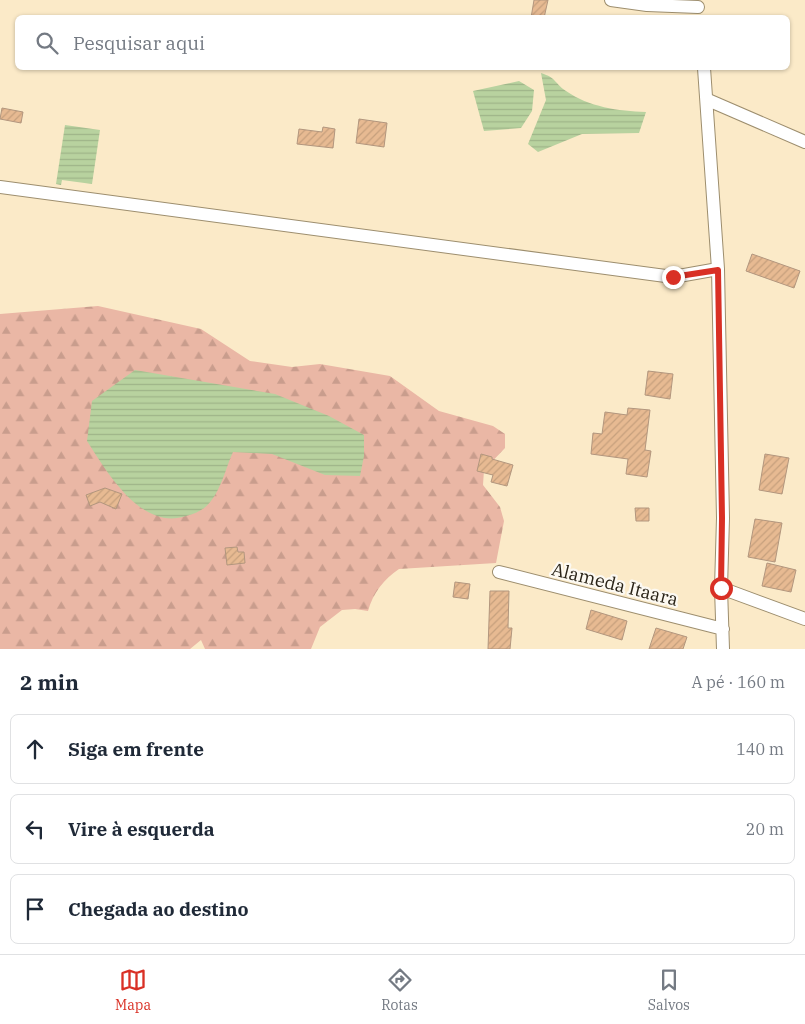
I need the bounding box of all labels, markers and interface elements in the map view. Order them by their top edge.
search box [15,15,790,70]
icon: search [33,29,61,57]
text: Pesquisar aqui [73,31,205,55]
route end [662,266,685,289]
street label: Alameda Itaara [549,557,681,611]
route start [710,577,733,600]
text: 2 min [20,668,79,696]
text: A pé · 160 m [691,672,785,692]
icon: ahead [21,735,49,763]
text: Siga em frente [68,737,204,761]
text: 140 m [736,739,784,759]
icon: left [21,815,49,843]
text: Vire à esquerda [68,817,215,841]
text: 20 m [746,819,784,839]
icon: arrive [21,895,49,923]
text: Chegada ao destino [68,897,249,921]
tab: Mapa [115,966,151,1014]
tab: Rotas [381,966,418,1014]
tab: Salvos [648,966,690,1014]

